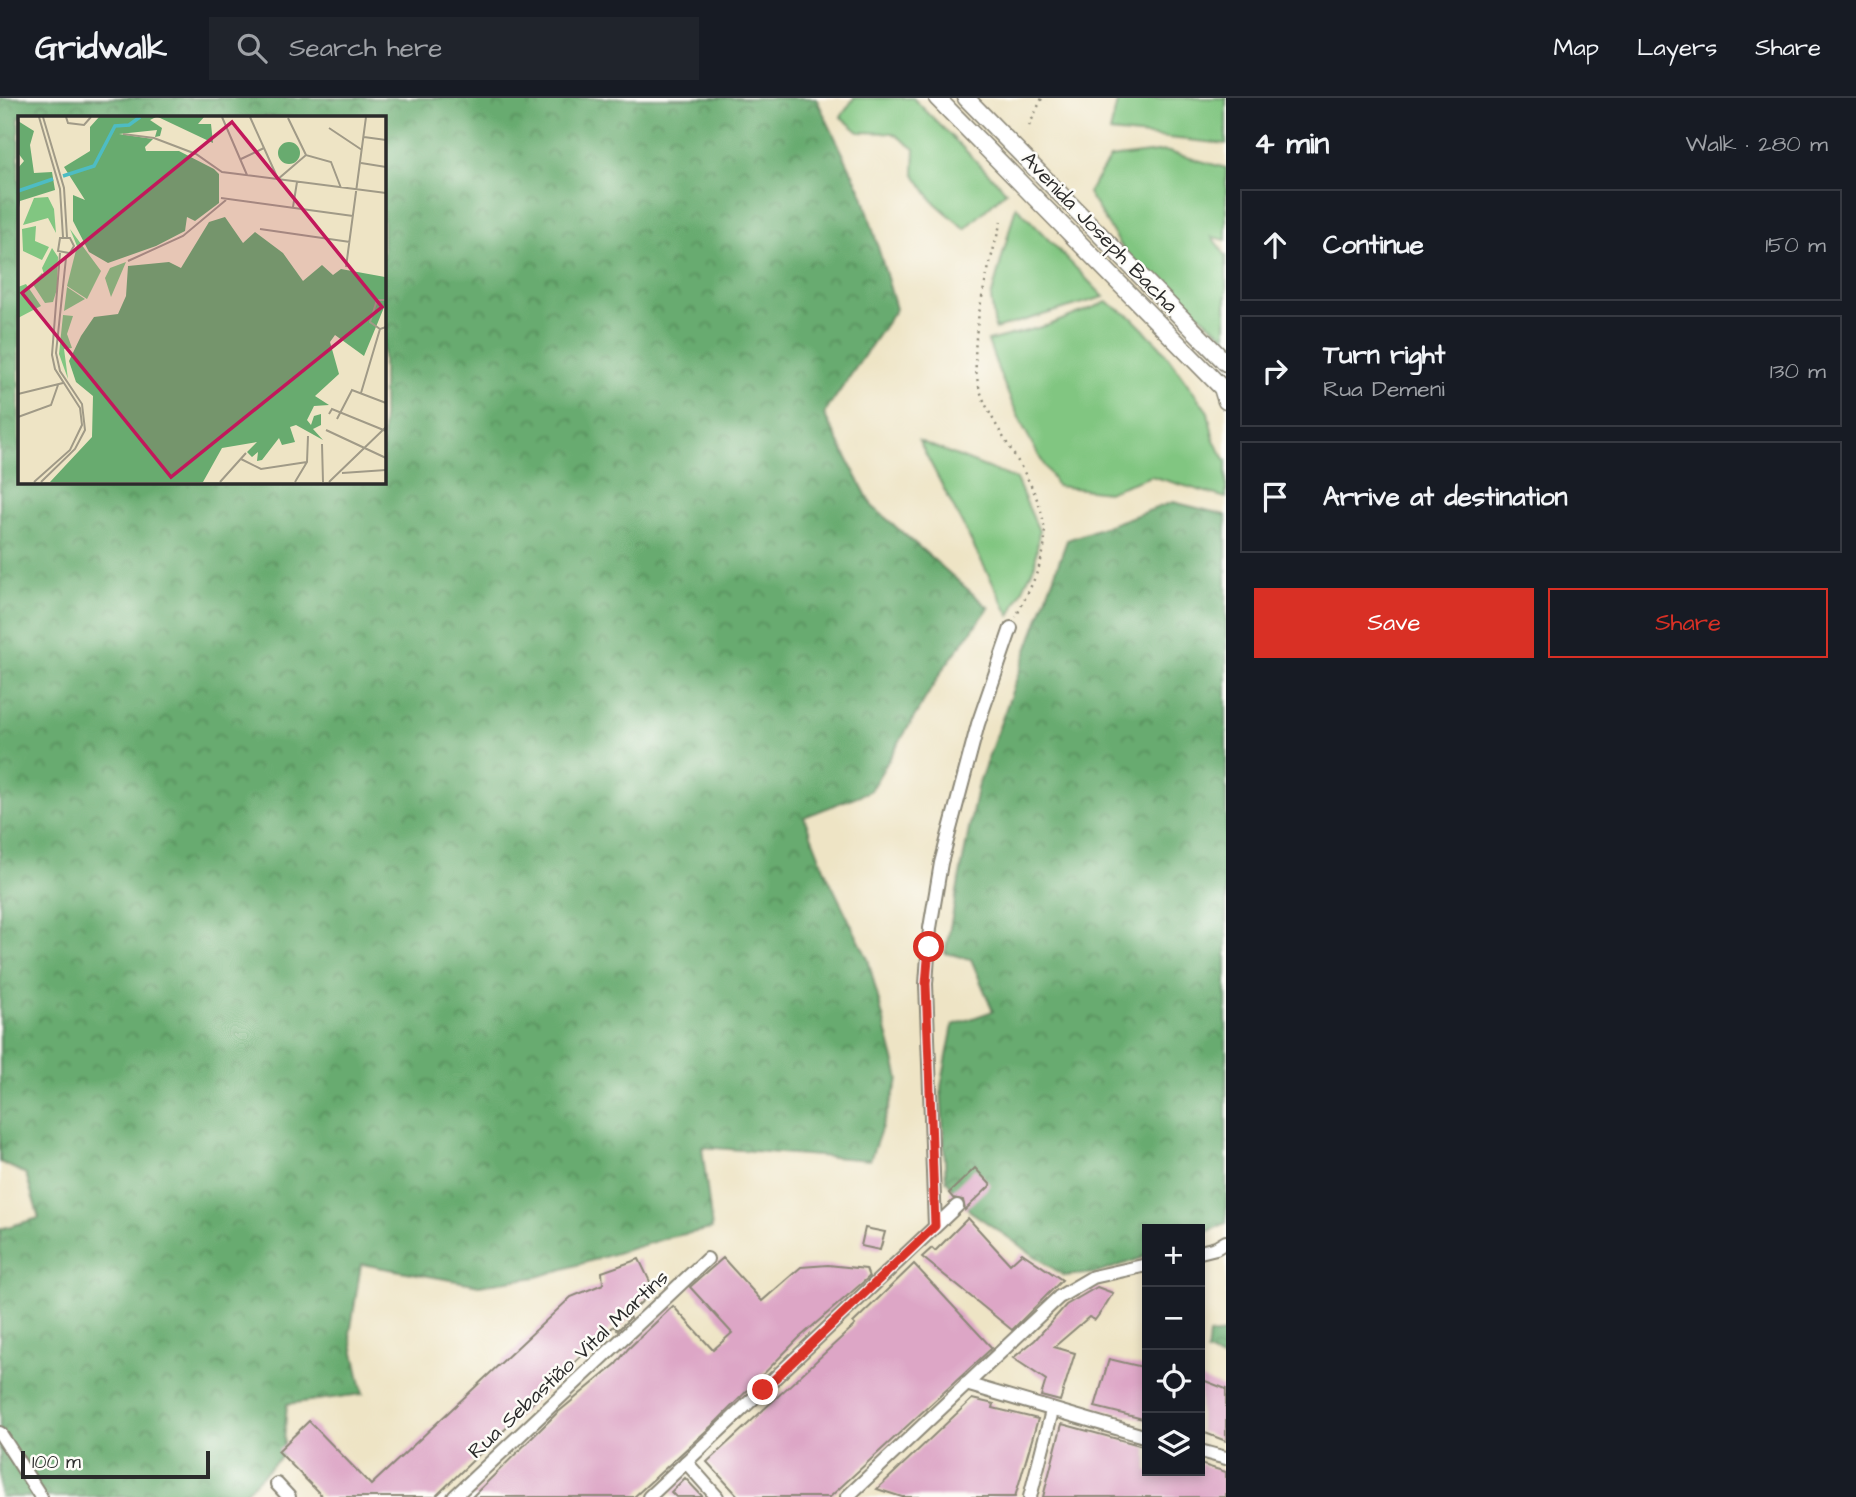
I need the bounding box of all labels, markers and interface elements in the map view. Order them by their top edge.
search box [209,17,699,80]
text: Gridwalk [35,25,167,71]
icon: search [233,29,271,67]
text: Search here [289,30,442,66]
text: Map [1554,31,1599,65]
text: Layers [1637,31,1717,65]
text: Share [1755,31,1821,65]
inset map [18,116,385,483]
text: 4 min [1254,123,1329,165]
text: Walk · 280 m [1686,128,1828,160]
street label: Avenida Joseph Bacha [1014,145,1185,321]
icon: ahead [1256,226,1294,264]
text: Continue [1323,227,1424,263]
text: 150 m [1765,229,1826,261]
text: Turn right [1323,337,1445,373]
icon: right [1256,352,1294,390]
text: 130 m [1770,355,1826,387]
text: Rua Demeni [1323,373,1445,405]
icon: arrive [1256,478,1294,516]
text: Arrive at destination [1323,479,1568,515]
button: Save [1254,588,1534,658]
button: Share [1548,588,1828,658]
route start [913,931,944,962]
map controls [1142,1224,1205,1476]
button: + [1142,1224,1205,1287]
street label: Rua Sebastião Vital Martins [462,1263,675,1465]
button: − [1142,1287,1205,1350]
button: locate [1142,1350,1205,1413]
route end [747,1374,778,1405]
button: layers [1142,1413,1205,1476]
scale bar [21,1448,210,1480]
text: 100 m [32,1449,81,1476]

